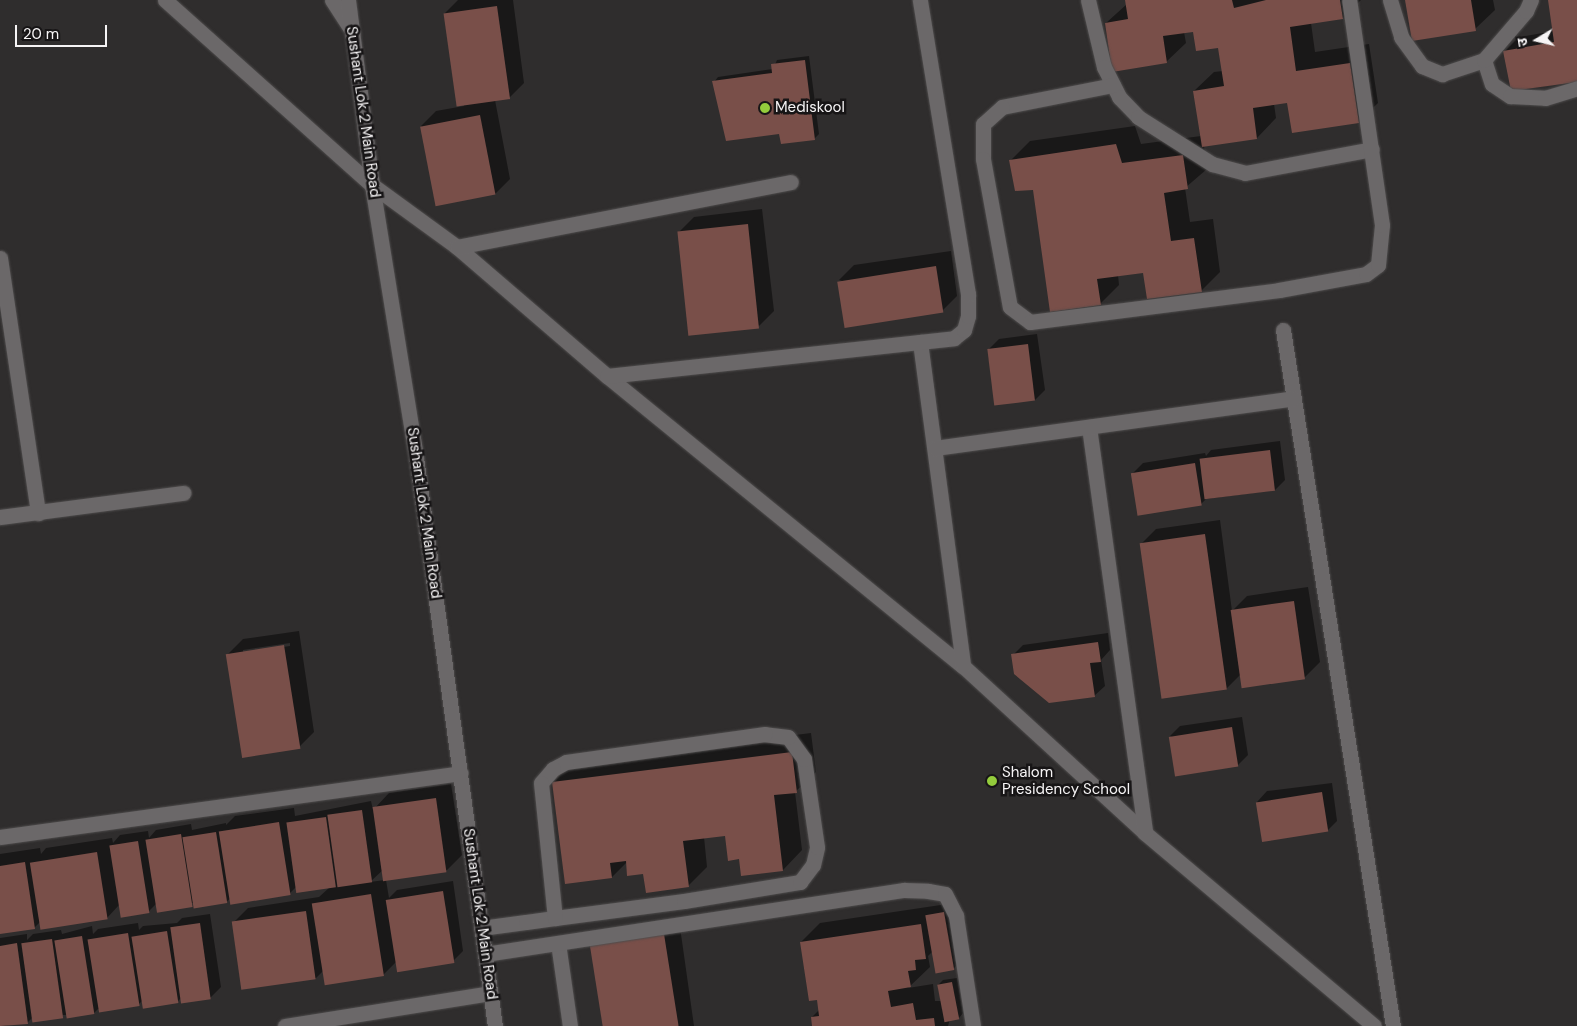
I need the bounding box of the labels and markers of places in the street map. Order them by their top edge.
place label: Mediskool [775,99,845,117]
marker: Mediskool [759,102,771,114]
place label: Shalom Presidency School [1002,763,1130,798]
marker: Shalom Presidency School [986,775,998,787]

